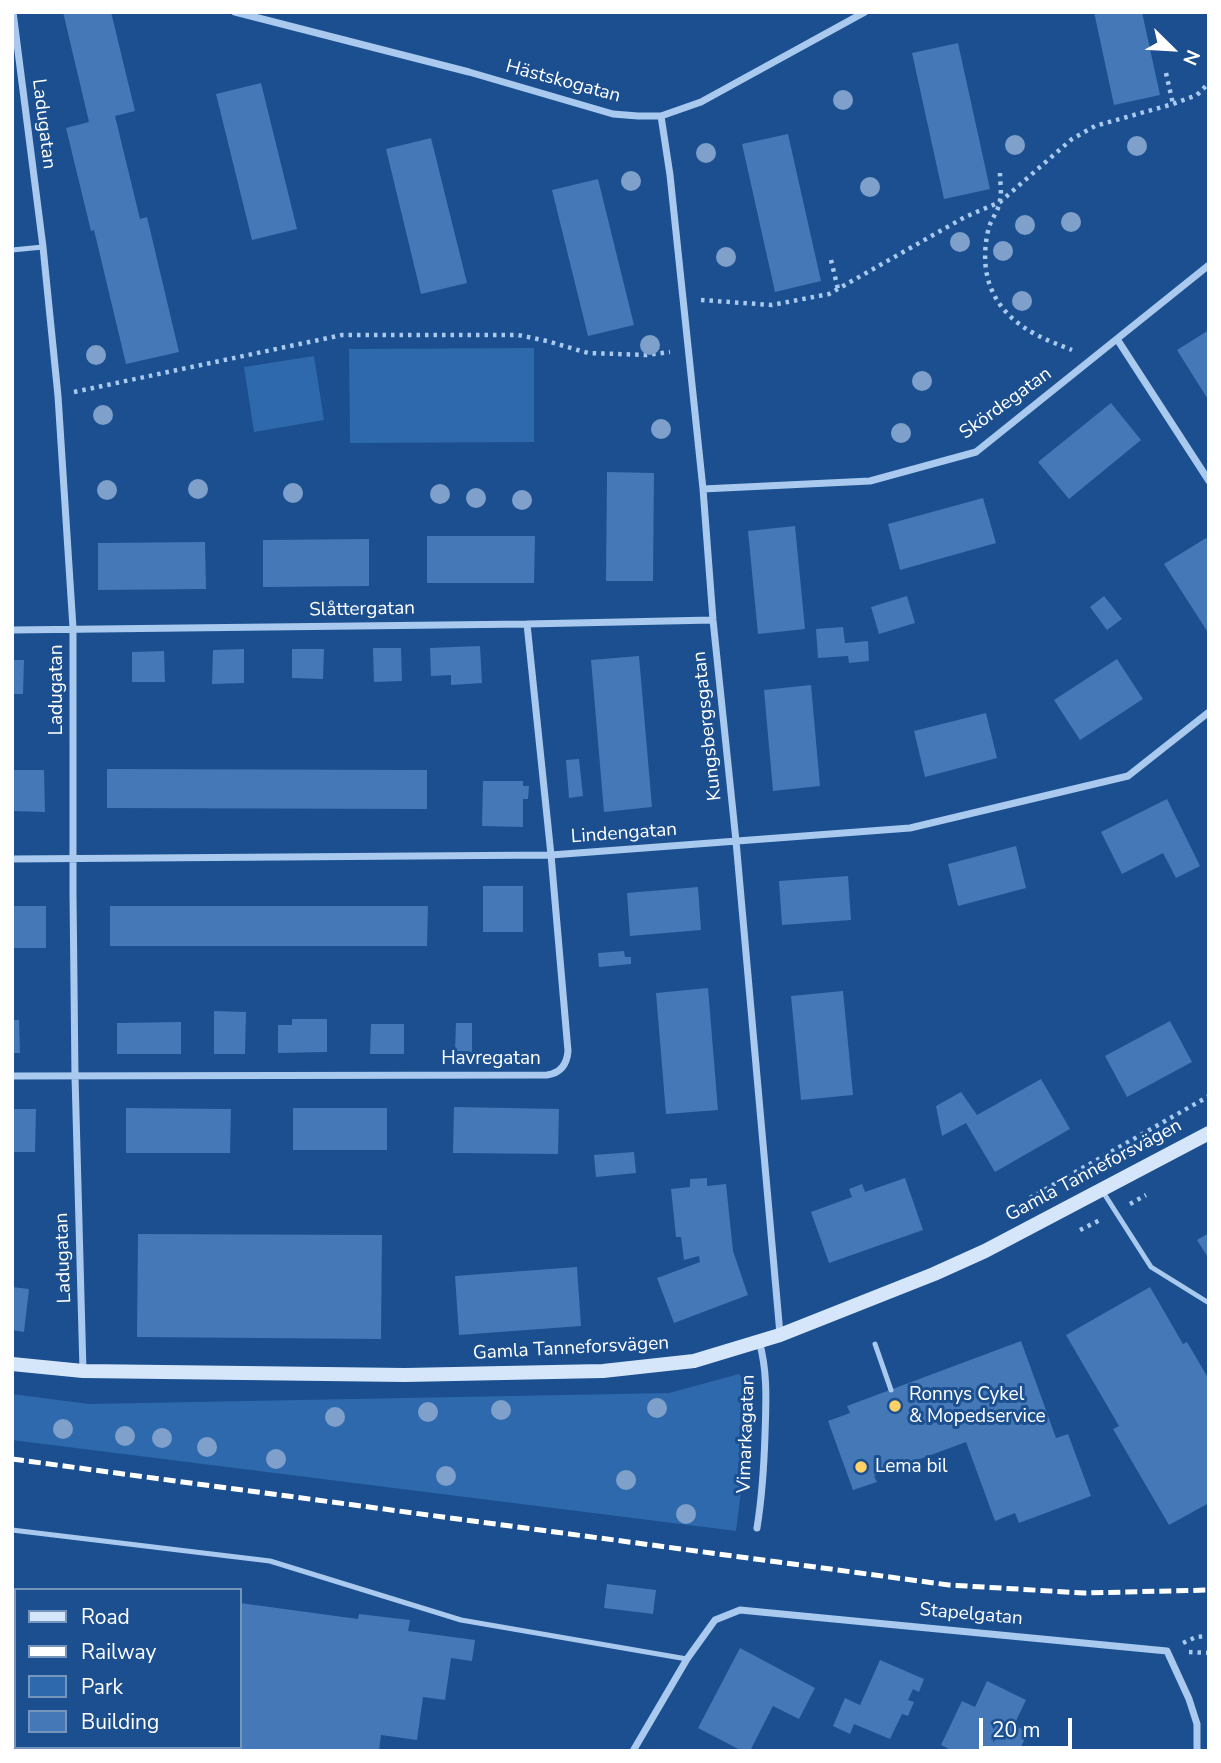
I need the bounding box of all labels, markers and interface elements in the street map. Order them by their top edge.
north arrow [1137,14,1207,84]
text: N [1176,46,1206,69]
street label: Hästskogatan [503,56,623,108]
street label: Ladugatan [26,78,60,170]
street label: Skördegatan [956,363,1056,445]
street label: Slåttergatan [309,598,415,622]
street label: Ladugatan [46,645,68,735]
street label: Kungsbergsgatan [689,650,727,802]
street label: Lindengatan [570,819,678,849]
street label: Havregatan [441,1048,541,1070]
street label: Gamla Tanneforsvägen [1002,1115,1186,1227]
street label: Ladugatan [51,1212,77,1304]
street label: Gamla Tanneforsvägen [472,1332,670,1366]
street label: Vimarkagatan [734,1374,760,1494]
place label: Ronnys Cykel & Mopedservice [909,1384,1046,1428]
marker: Ronnys Cykel & Mopedservice [887,1398,903,1414]
place label: Lema bil [875,1456,948,1478]
marker: Lema bil [853,1459,869,1475]
legend [14,1588,242,1749]
street label: Stapelgatan [918,1599,1024,1631]
text: Road [81,1603,130,1631]
text: Railway [81,1638,156,1666]
text: Park [81,1673,123,1701]
scale bar [983,1704,1076,1748]
text: Building [81,1708,159,1736]
text: 20 m [992,1716,1041,1744]

